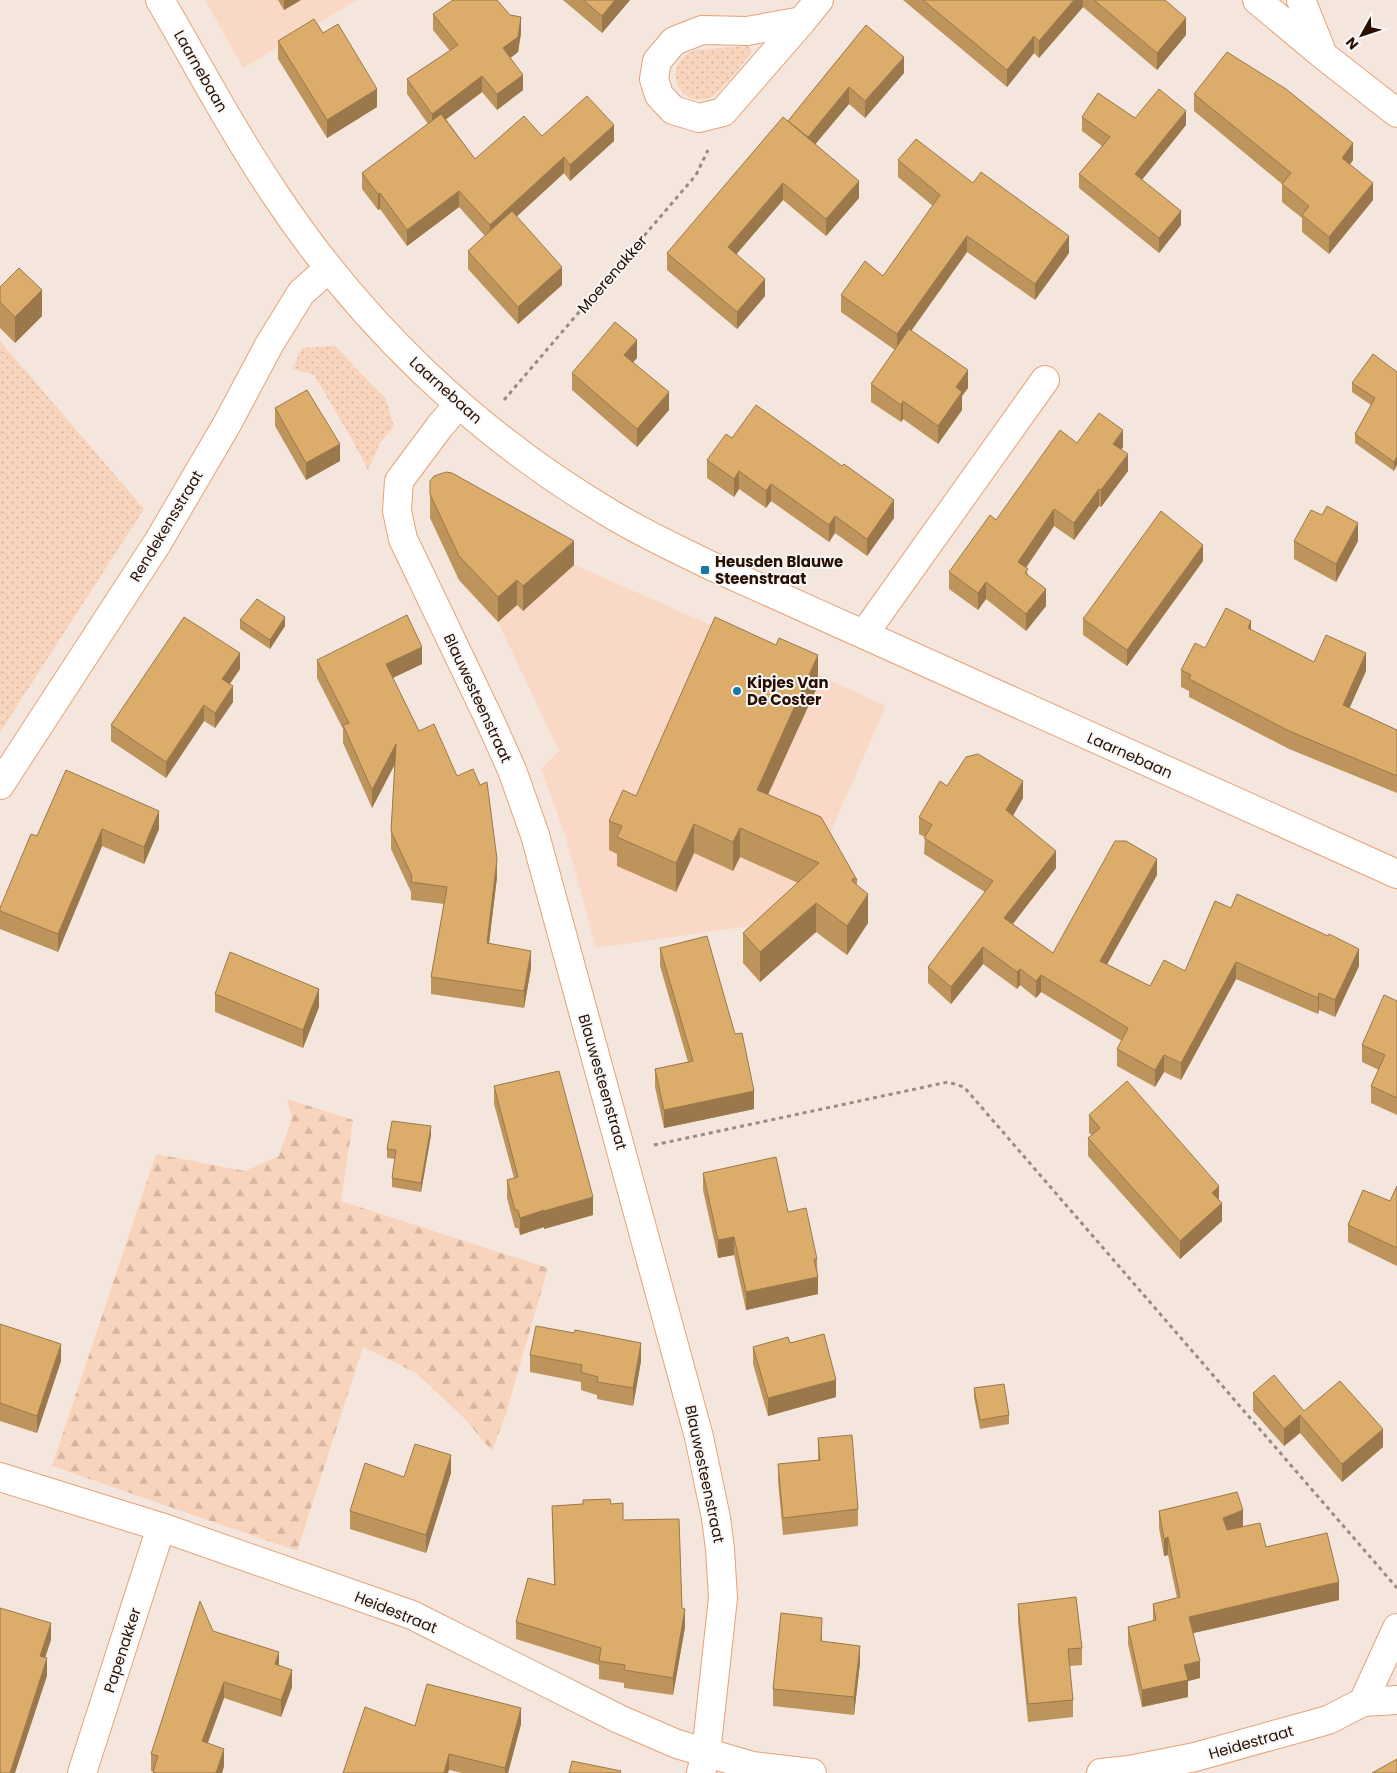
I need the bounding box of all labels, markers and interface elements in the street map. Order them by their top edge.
north arrow [1337,10,1387,60]
street label: Laarnebaan [169,26,233,116]
text: N [1341,33,1363,54]
street label: Moerenakker [572,230,652,317]
street label: Laarnebaan [405,352,487,428]
street label: Rendekensstraat [124,466,208,586]
place label: Heusden Blauwe Steenstraat [715,551,843,589]
marker: Heusden Blauwe Steenstraat [699,564,711,576]
street label: Blauwesteenstraat [439,630,517,766]
place label: Kipjes Van De Coster [747,672,829,710]
marker: Kipjes Van De Coster [731,685,743,697]
street label: Laarnebaan [1084,727,1176,783]
street label: Blauwesteenstraat [574,1012,632,1152]
street label: Blauwesteenstraat [680,1403,730,1545]
street label: Heidestraat [352,1586,440,1638]
street label: Papenakker [98,1604,146,1695]
street label: Heidestraat [1206,1720,1296,1764]

